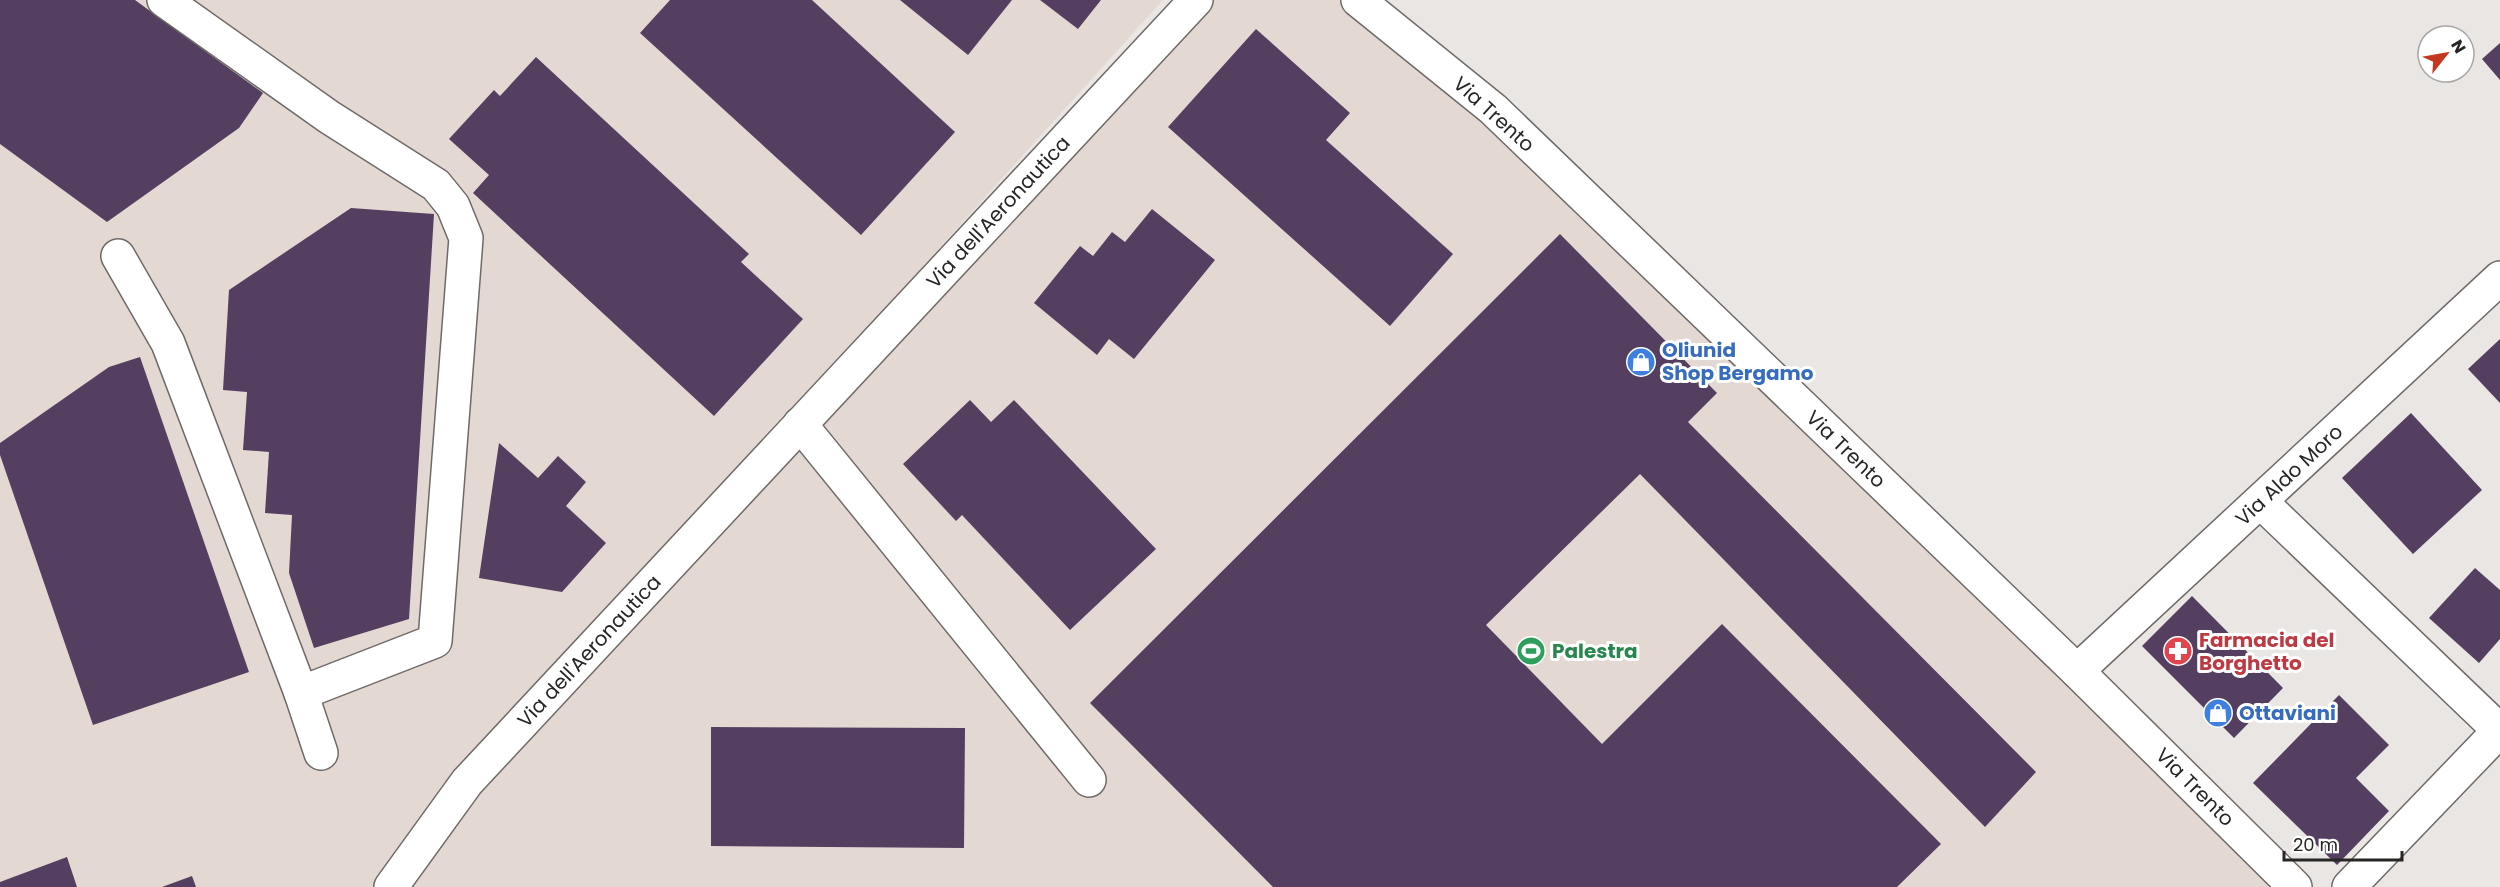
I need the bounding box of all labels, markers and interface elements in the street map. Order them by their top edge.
north arrow [2416,24,2476,84]
text: N [2445,35,2471,58]
street label: Via Trento [1447,70,1541,158]
street label: Via dell'Aeronautica [920,130,1076,294]
place label: Oliunid Shop Bergamo [1662,336,1814,387]
shop icon: Oliunid Shop Bergamo [1625,346,1657,378]
street label: Via Trento [1800,404,1892,494]
street label: Via Aldo Moro [2229,418,2349,532]
street label: Via dell'Aeronautica [511,569,667,733]
place label: Farmacia del Borghetto [2199,626,2334,677]
sports icon: Palestra [1515,635,1547,667]
pharmacy icon: Farmacia del Borghetto [2162,635,2194,667]
place label: Palestra [1552,637,1638,665]
shop icon: Ottaviani [2202,697,2234,729]
place label: Ottaviani [2239,699,2336,727]
street label: Via Trento [2149,741,2241,833]
scale bar [2284,824,2402,862]
text: 20 m [2293,832,2338,857]

